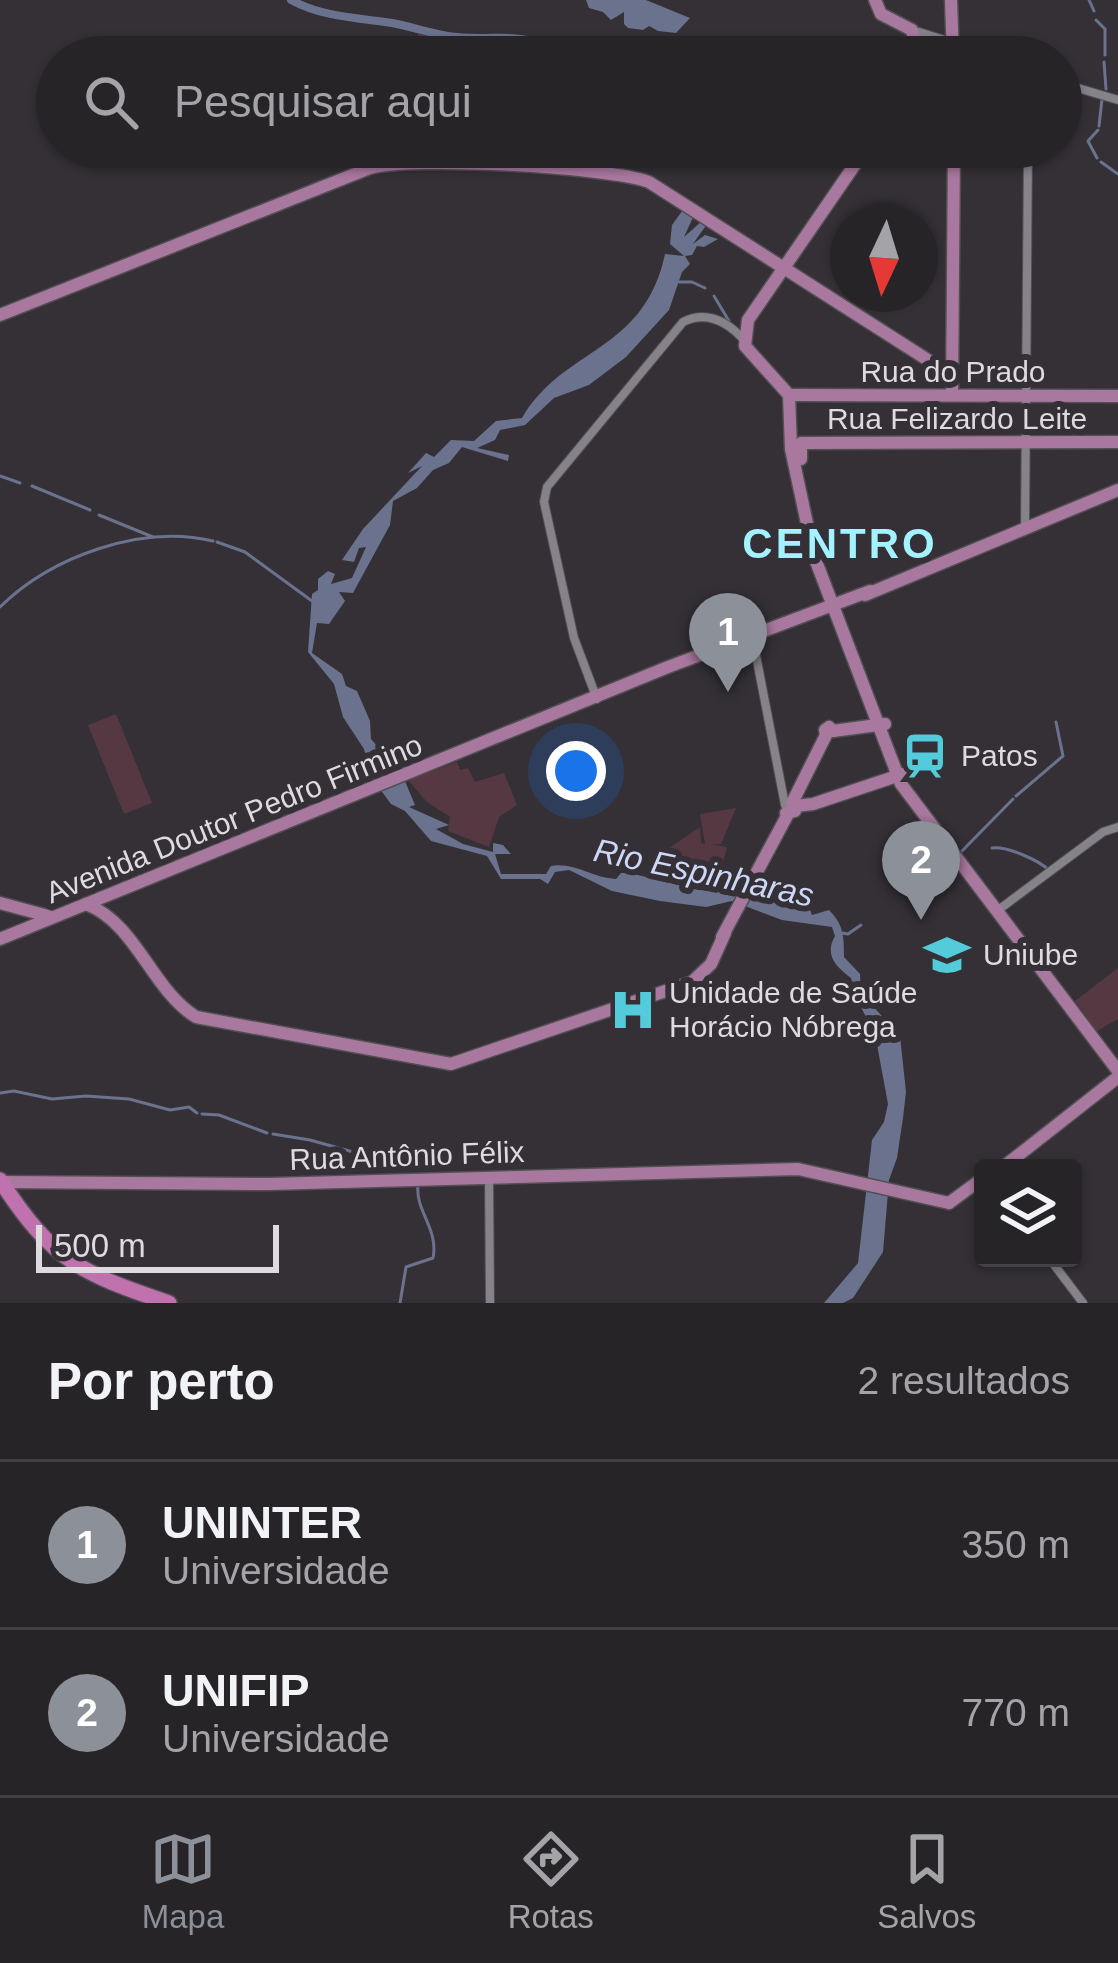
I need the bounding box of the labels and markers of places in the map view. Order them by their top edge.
pin: 1 [689,593,767,692]
station icon: Patos [900,731,950,781]
place label: Patos [961,739,1038,772]
pin: 2 [882,821,960,920]
school or university icon: Uniube [922,930,972,980]
place label: Uniube [983,938,1078,971]
place label: Unidade de Saúde Horácio Nóbrega [669,976,918,1043]
hospital icon: Unidade de Saúde Horácio Nóbrega [608,985,658,1035]

